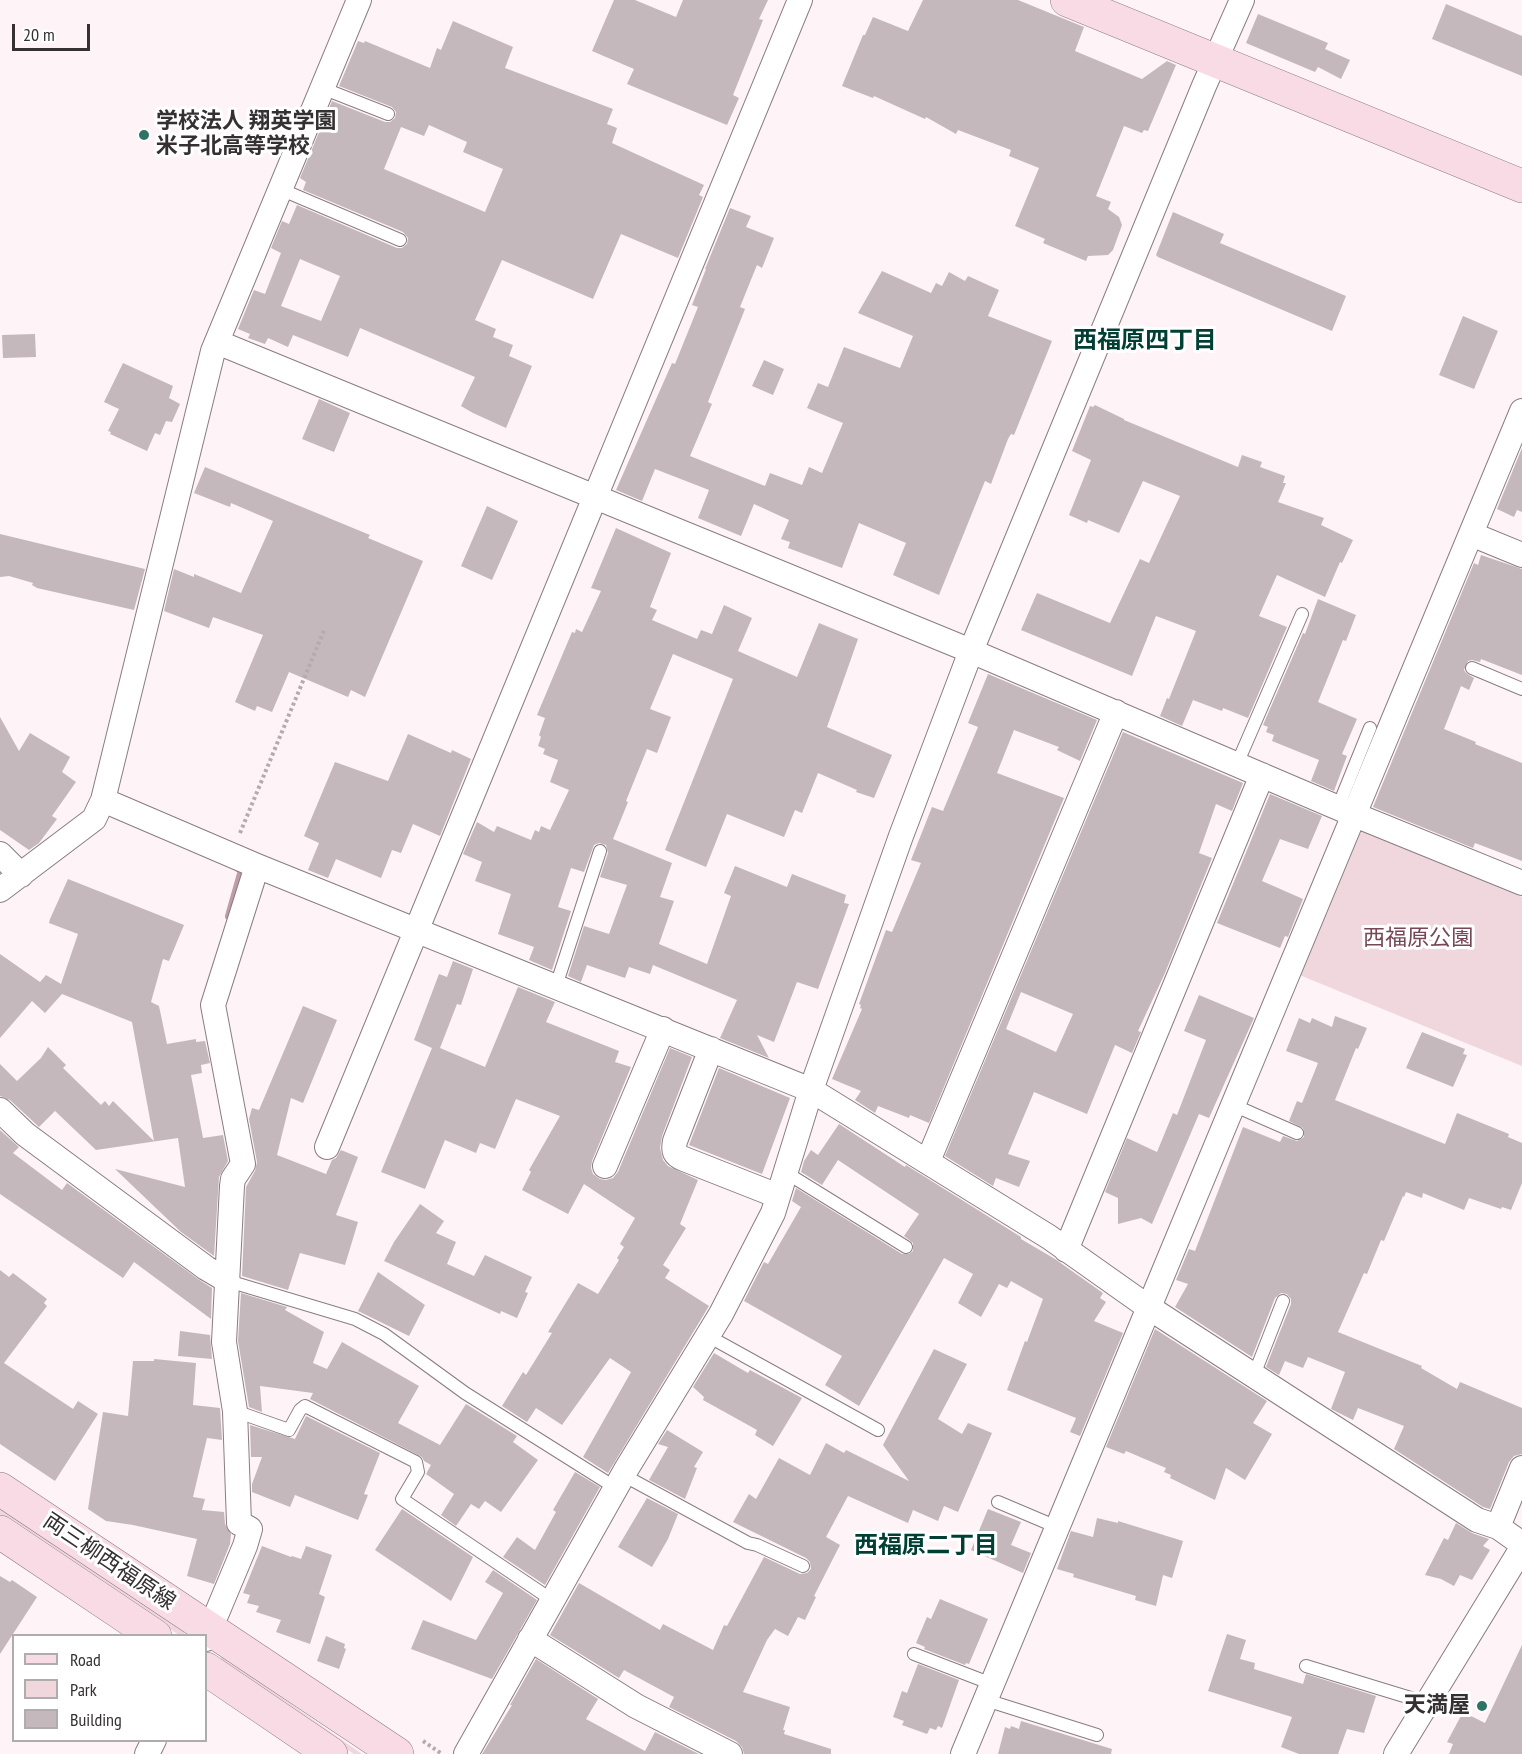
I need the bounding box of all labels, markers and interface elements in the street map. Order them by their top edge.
scale bar [15,12,93,50]
text: 20 m [23,23,55,46]
place label: 学校法人 翔英学園 米子北高等学校 [156,109,337,160]
marker: 学校法人 翔英学園 米子北高等学校 [137,128,151,142]
district label: 西福原四丁目 [1073,327,1217,355]
park label: 西福原公園 [1363,926,1473,952]
street label: 両三柳西福原線 [38,1508,180,1616]
district label: 西福原二丁目 [854,1532,998,1560]
legend [12,1634,207,1742]
text: Road [70,1648,101,1671]
text: Park [70,1678,97,1701]
place label: 天満屋 [1404,1693,1470,1719]
marker: 天満屋 [1475,1699,1489,1713]
text: Building [70,1708,122,1731]

